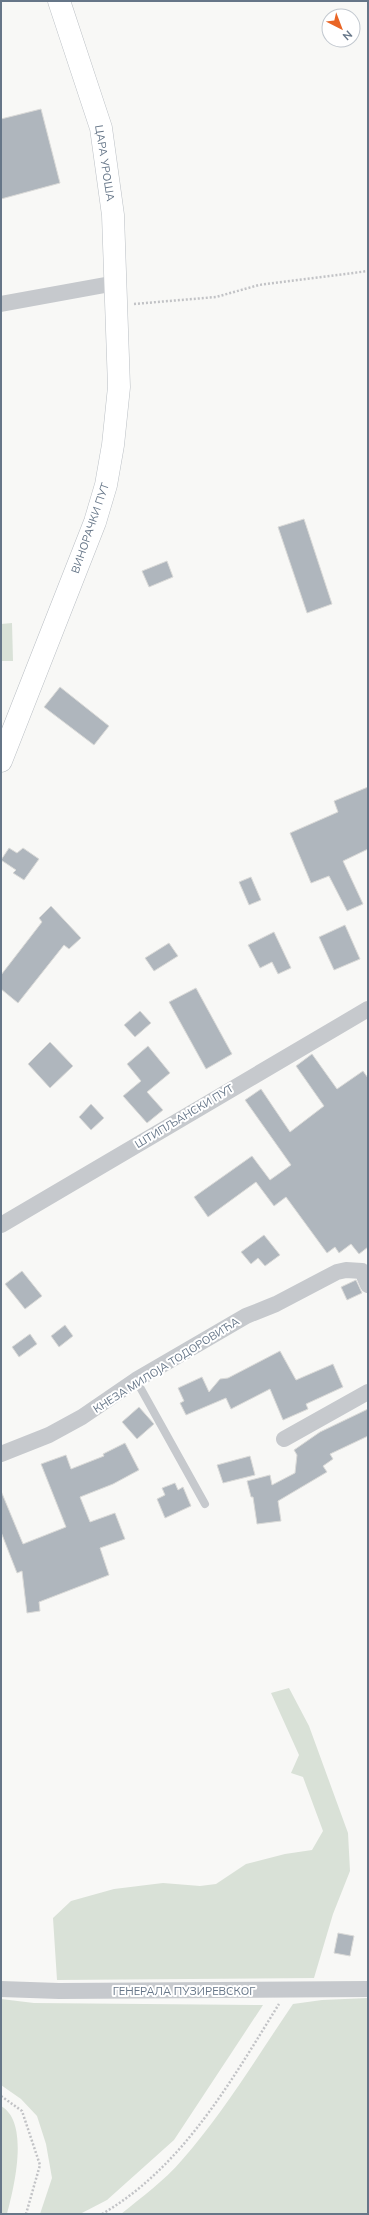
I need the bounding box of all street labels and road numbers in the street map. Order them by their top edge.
street label: ЦАРА УРОША [92,124,118,202]
street label: ВИНОРАЧКИ ПУТ [68,481,112,575]
street label: ШТИПЉАНСКИ ПУТ [132,1081,236,1151]
street label: КНЕЗА МИЛОЈА ТОДОРОВИЋА [90,1314,242,1416]
street label: ГЕНЕРАЛА ПУЗИРЕВСКОГ [113,1984,255,1998]

